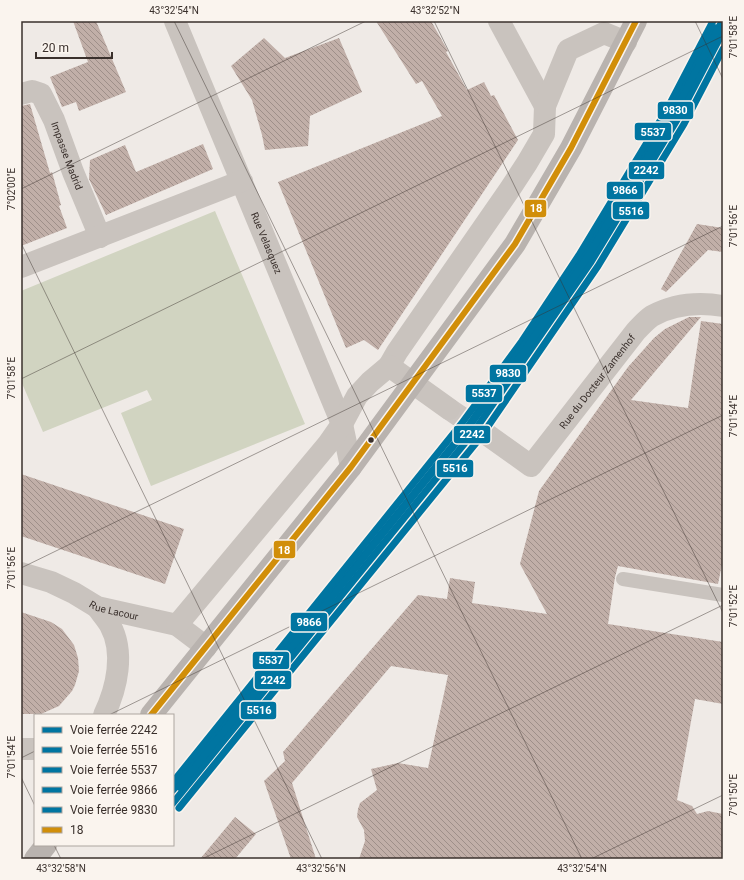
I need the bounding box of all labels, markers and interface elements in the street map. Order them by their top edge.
text: 43°32'54"N [149,5,199,16]
text: 43°32'52"N [410,5,460,16]
text: 7°01'58"E [728,15,739,58]
scale bar [36,34,112,60]
text: 20 m [42,41,69,55]
line badge: 9830 [657,101,694,120]
text: 9830 [662,104,688,117]
street label: Impasse Madrid [49,120,85,192]
line badge: 5537 [634,122,672,141]
text: 5537 [640,126,666,139]
line badge: 2242 [628,161,665,180]
text: 2242 [633,164,659,177]
text: 7°02'00"E [6,167,17,210]
line badge: 9866 [606,181,644,200]
text: 9866 [612,184,638,197]
line badge: 18 [524,199,547,218]
line badge: 5516 [612,201,650,220]
text: 18 [530,202,542,215]
text: 7°01'56"E [728,204,739,247]
text: 5516 [618,205,644,218]
street label: Rue Velasquez [249,211,284,275]
street label: Rue du Docteur Zamenhof [557,332,638,431]
text: 7°01'58"E [6,356,17,399]
line badge: 9830 [489,364,527,383]
text: 9830 [495,367,521,380]
line badge: 5537 [465,384,503,403]
text: 5537 [471,387,497,400]
text: 7°01'54"E [728,394,739,437]
line badge: 2242 [453,425,491,444]
text: 2242 [459,428,485,441]
unlabelled marker [366,435,376,445]
line badge: 5516 [436,459,474,478]
text: 5516 [442,462,468,475]
line badge: 18 [273,540,296,559]
text: 18 [278,544,290,557]
text: 7°01'56"E [6,546,17,589]
text: 7°01'52"E [728,584,739,627]
street label: Rue Lacour [87,599,140,622]
line badge: 9866 [290,612,328,632]
text: 9866 [296,616,322,629]
line badge: 5537 [252,651,290,670]
text: 5537 [258,654,284,667]
line badge: 2242 [254,670,292,690]
text: 2242 [260,674,286,687]
line badge: 5516 [240,701,277,720]
text: 5516 [246,704,272,717]
legend [34,714,174,846]
text: Voie ferrée 2242 [70,723,158,737]
text: 7°01'54"E [6,735,17,778]
text: Voie ferrée 5516 [70,743,158,757]
text: Voie ferrée 5537 [70,763,158,777]
text: 7°01'50"E [728,773,739,816]
text: Voie ferrée 9866 [70,783,158,797]
text: Voie ferrée 9830 [70,803,158,817]
text: 18 [70,823,84,837]
text: 43°32'58"N [36,863,86,874]
text: 43°32'56"N [296,863,346,874]
text: 43°32'54"N [557,863,607,874]

